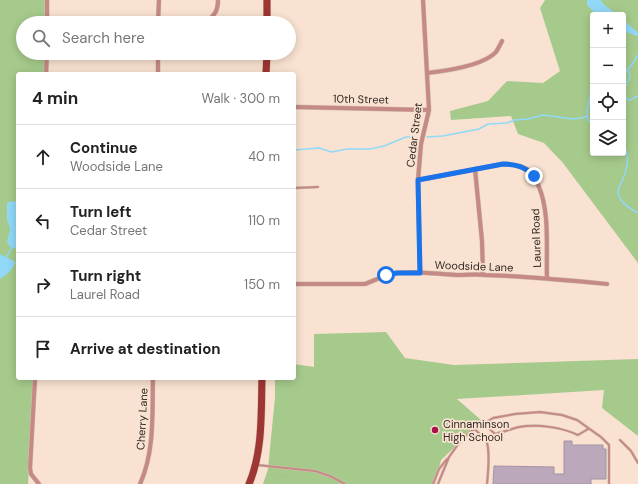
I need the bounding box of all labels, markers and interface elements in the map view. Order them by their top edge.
map controls [590,12,626,156]
button: + [590,12,626,48]
search box [16,16,296,60]
icon: search [30,27,52,49]
text: Search here [62,28,145,48]
button: − [590,48,626,84]
button: locate [590,84,626,120]
text: 4 min [32,87,78,109]
text: Walk · 300 m [202,90,280,107]
street label: 10th Street [333,92,389,106]
street label: Cedar Street [403,102,425,168]
button: layers [590,120,626,156]
text: Continue [70,138,138,158]
icon: ahead [32,146,54,168]
text: 40 m [248,148,280,165]
text: Woodside Lane [70,158,163,175]
route end [525,167,543,185]
text: Turn left [70,202,131,222]
street label: Laurel Road [528,208,544,268]
icon: left [32,210,54,232]
text: 110 m [248,212,280,229]
text: Cedar Street [70,222,147,239]
street label: Woodside Lane [434,258,514,274]
text: Turn right [70,266,141,286]
route start [377,266,395,284]
icon: right [32,274,54,296]
text: 150 m [244,276,280,293]
text: Laurel Road [70,286,140,303]
icon: arrive [32,338,54,360]
text: Arrive at destination [70,339,221,359]
street label: Cherry Lane [133,388,151,450]
place label: Cinnaminson High School [443,417,509,444]
marker: Cinnaminson High School [430,425,440,435]

